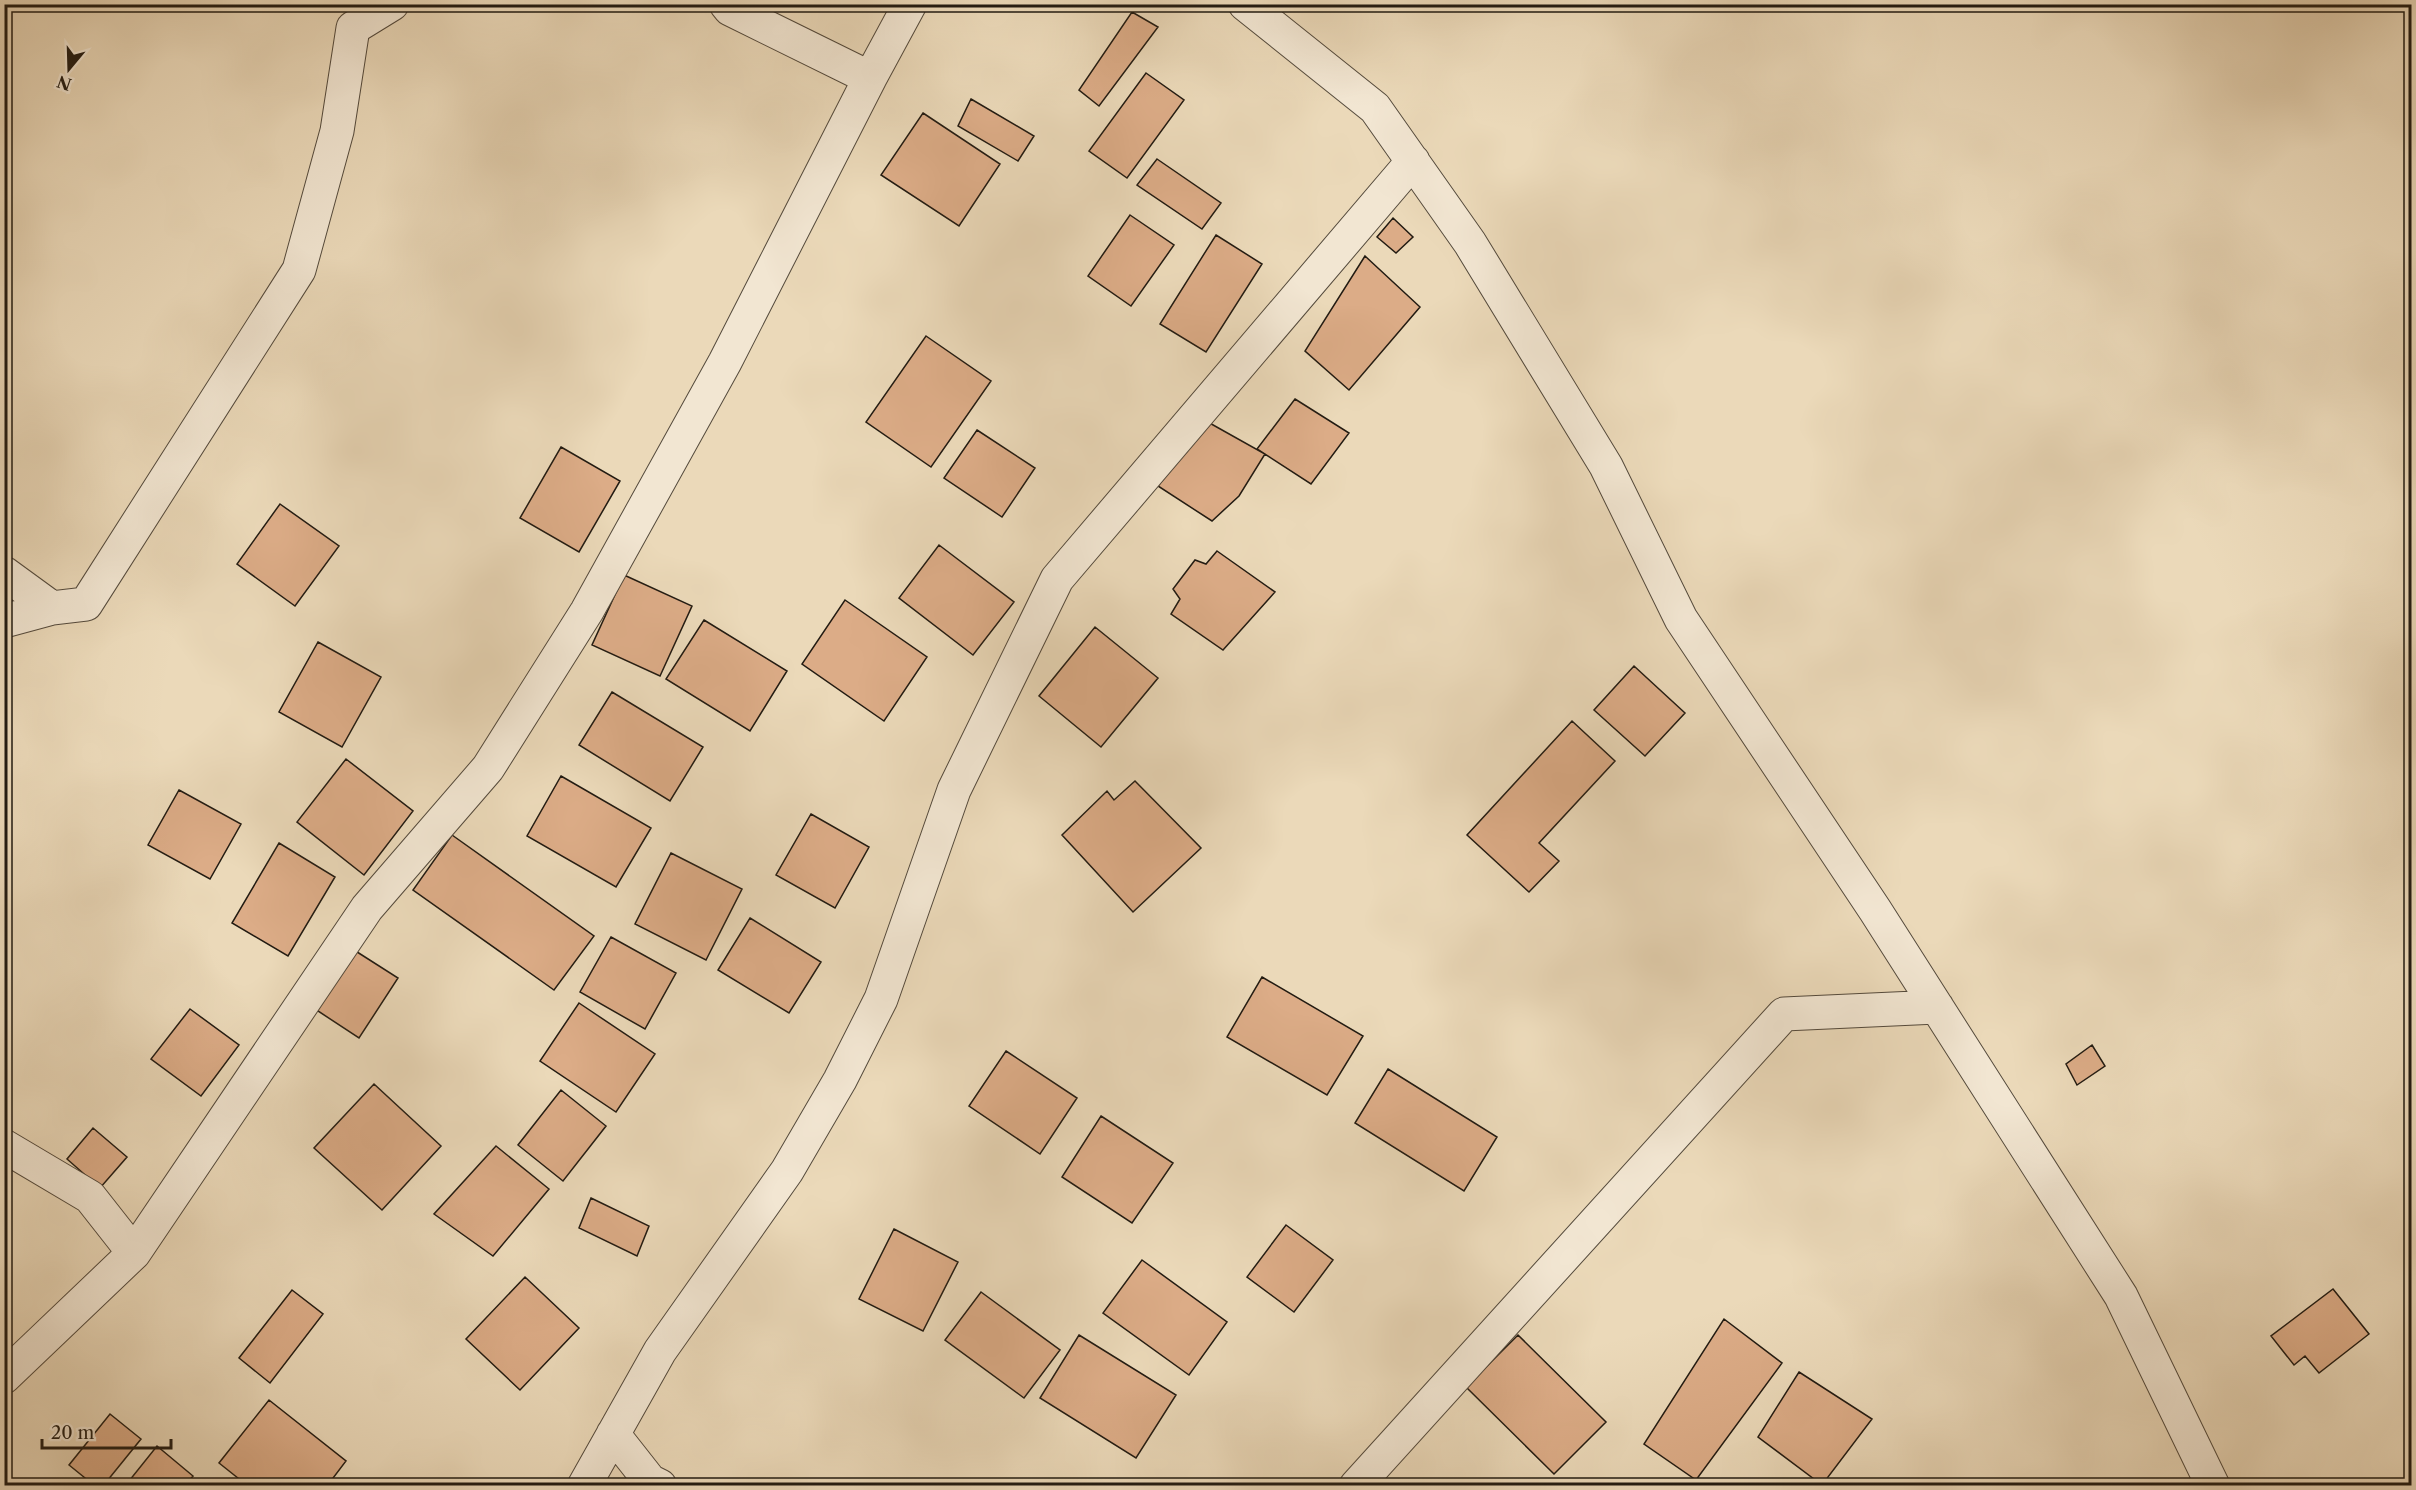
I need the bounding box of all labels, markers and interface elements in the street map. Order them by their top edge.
north arrow [39,39,99,99]
text: N [54,71,74,95]
scale bar [42,1412,171,1450]
text: 20 m [51,1422,95,1444]

